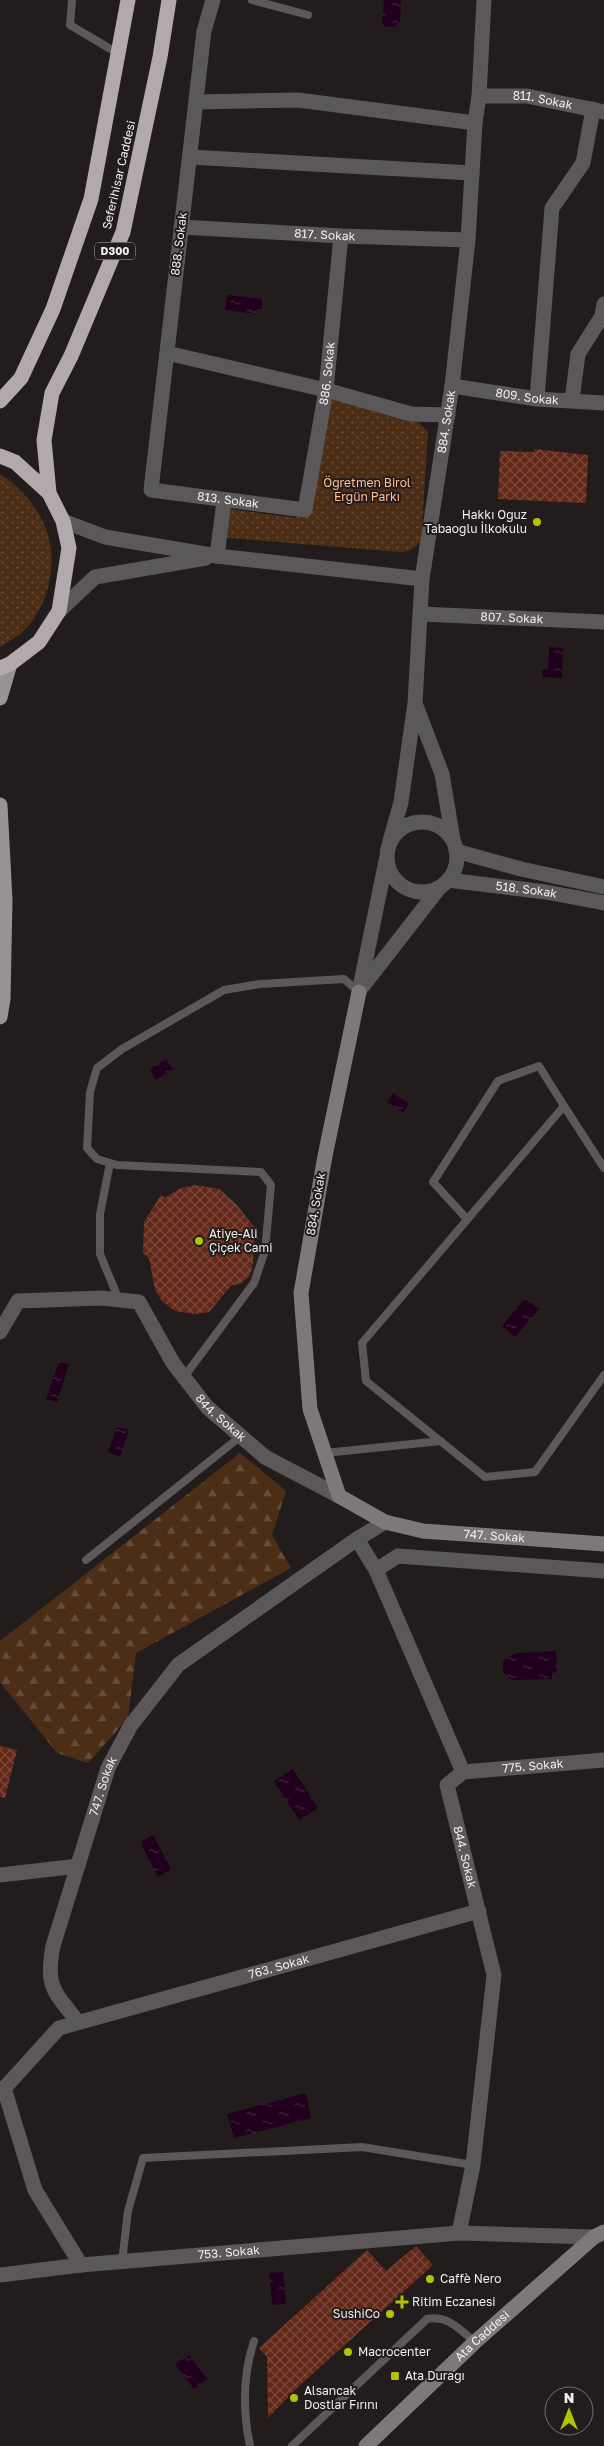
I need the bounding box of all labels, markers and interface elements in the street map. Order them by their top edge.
street label: 811. Sokak [513,88,574,112]
street label: Seferihisar Caddesi [99,119,138,231]
street label: 888. Sokak [167,211,190,276]
street label: 817. Sokak [294,225,356,243]
road number: D300 [95,242,135,260]
street label: 886. Sokak [315,341,338,406]
street label: 809. Sokak [495,385,560,407]
street label: 884. Sokak [434,389,458,454]
park label: Öğretmen Birol Ergün Parkı [323,475,411,504]
street label: 813. Sokak [196,488,260,511]
place label: Hakkı Oğuz Tabaoğlu İlkokulu [425,507,527,536]
marker: Hakkı Oğuz Tabaoğlu İlkokulu [531,516,543,528]
street label: 807. Sokak [480,609,544,626]
street label: 518. Sokak [495,878,559,901]
street label: 884. Sokak [303,1171,328,1237]
place label: Atiye-Ali Çiçek Cami [209,1226,272,1255]
marker: Atiye-Ali Çiçek Cami [193,1235,205,1247]
street label: 844. Sokak [193,1391,250,1445]
street label: 747. Sokak [463,1526,526,1545]
street label: 747. Sokak [86,1753,120,1818]
street label: 775. Sokak [501,1755,564,1776]
street label: 844. Sokak [450,1824,480,1890]
street label: 763. Sokak [247,1951,311,1982]
street label: 753. Sokak [197,2242,261,2262]
place label: Caffè Nero [440,2271,502,2286]
marker: Caffè Nero [424,2273,436,2285]
place label: Ritim Eczanesi [412,2294,496,2309]
marker: Ritim Eczanesi [396,2296,408,2308]
place label: SushiCo [333,2306,380,2321]
street label: Ata Caddesi [451,2307,512,2364]
marker: SushiCo [384,2308,396,2320]
place label: Macrocenter [358,2344,431,2359]
marker: Macrocenter [342,2346,354,2358]
place label: Ata Durağı [405,2368,465,2383]
marker: Ata Durağı [389,2370,401,2382]
place label: Alsancak Dostlar Fırını [304,2383,378,2412]
north arrow [544,2386,594,2436]
text: N [564,2389,574,2406]
marker: Alsancak Dostlar Fırını [288,2392,300,2404]

